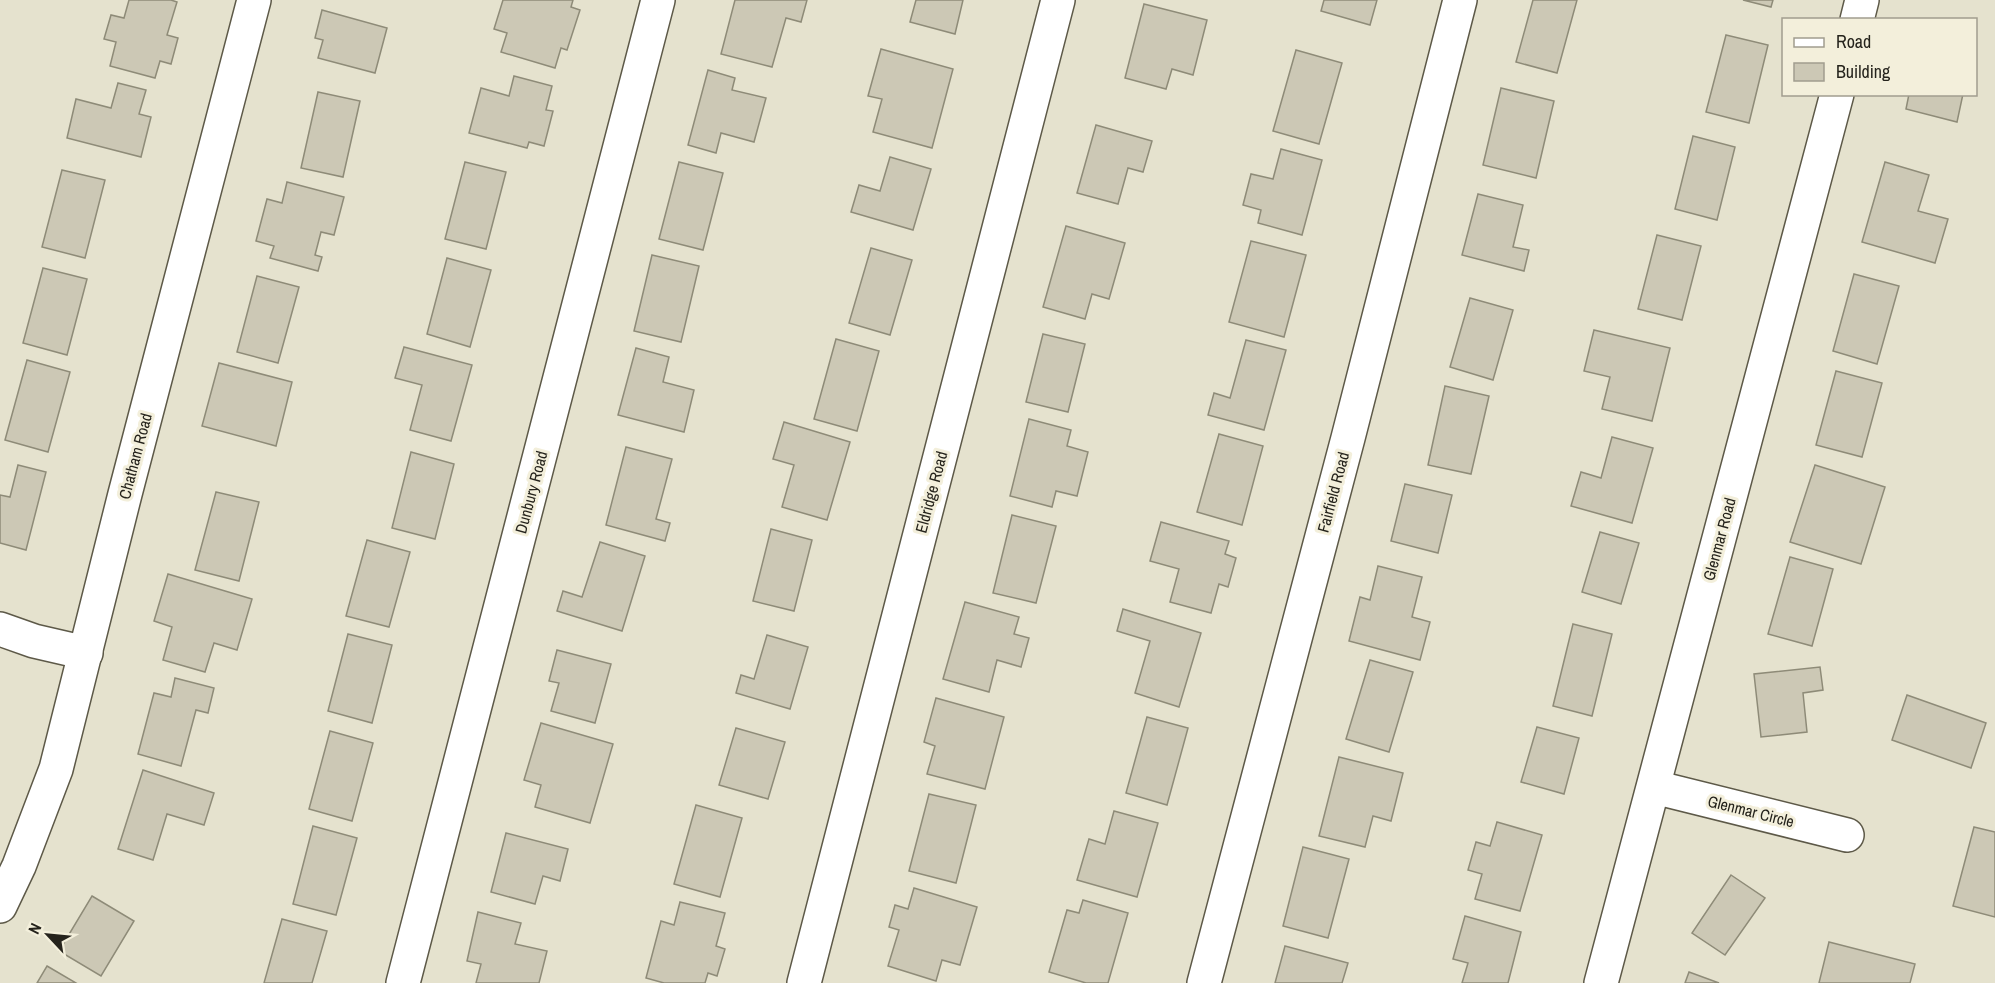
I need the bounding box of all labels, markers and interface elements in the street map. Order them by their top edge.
legend [1782,18,1977,96]
text: Road [1836,29,1871,54]
text: Building [1836,59,1891,84]
street label: Chatham Road [113,411,157,501]
street label: Dunbury Road [509,448,553,536]
street label: Eldridge Road [910,449,952,535]
street label: Fairfield Road [1312,449,1354,535]
street label: Glenmar Road [1697,495,1741,583]
street label: Glenmar Circle [1706,790,1796,832]
north arrow [18,905,78,965]
text: N [23,919,46,938]

